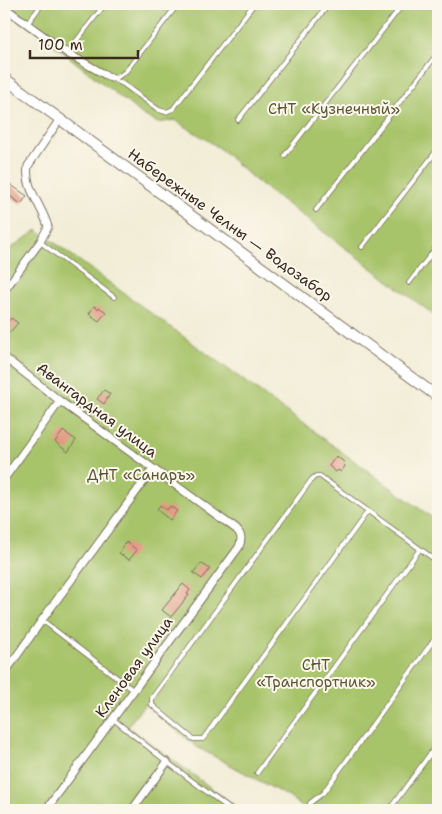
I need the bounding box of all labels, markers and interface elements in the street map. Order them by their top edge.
scale bar [30,28,138,60]
text: 100 m [38,35,83,55]
park label: СНТ «Кузнечный» [268,99,400,119]
street label: Набережные Челны — Водозабор [124,144,336,306]
street label: Авангардная улица [33,358,162,462]
park label: ДНТ «Санаръ» [87,465,195,485]
street label: Кленовая улица [91,612,178,721]
park label: СНТ «Транспортник» [257,655,375,692]

